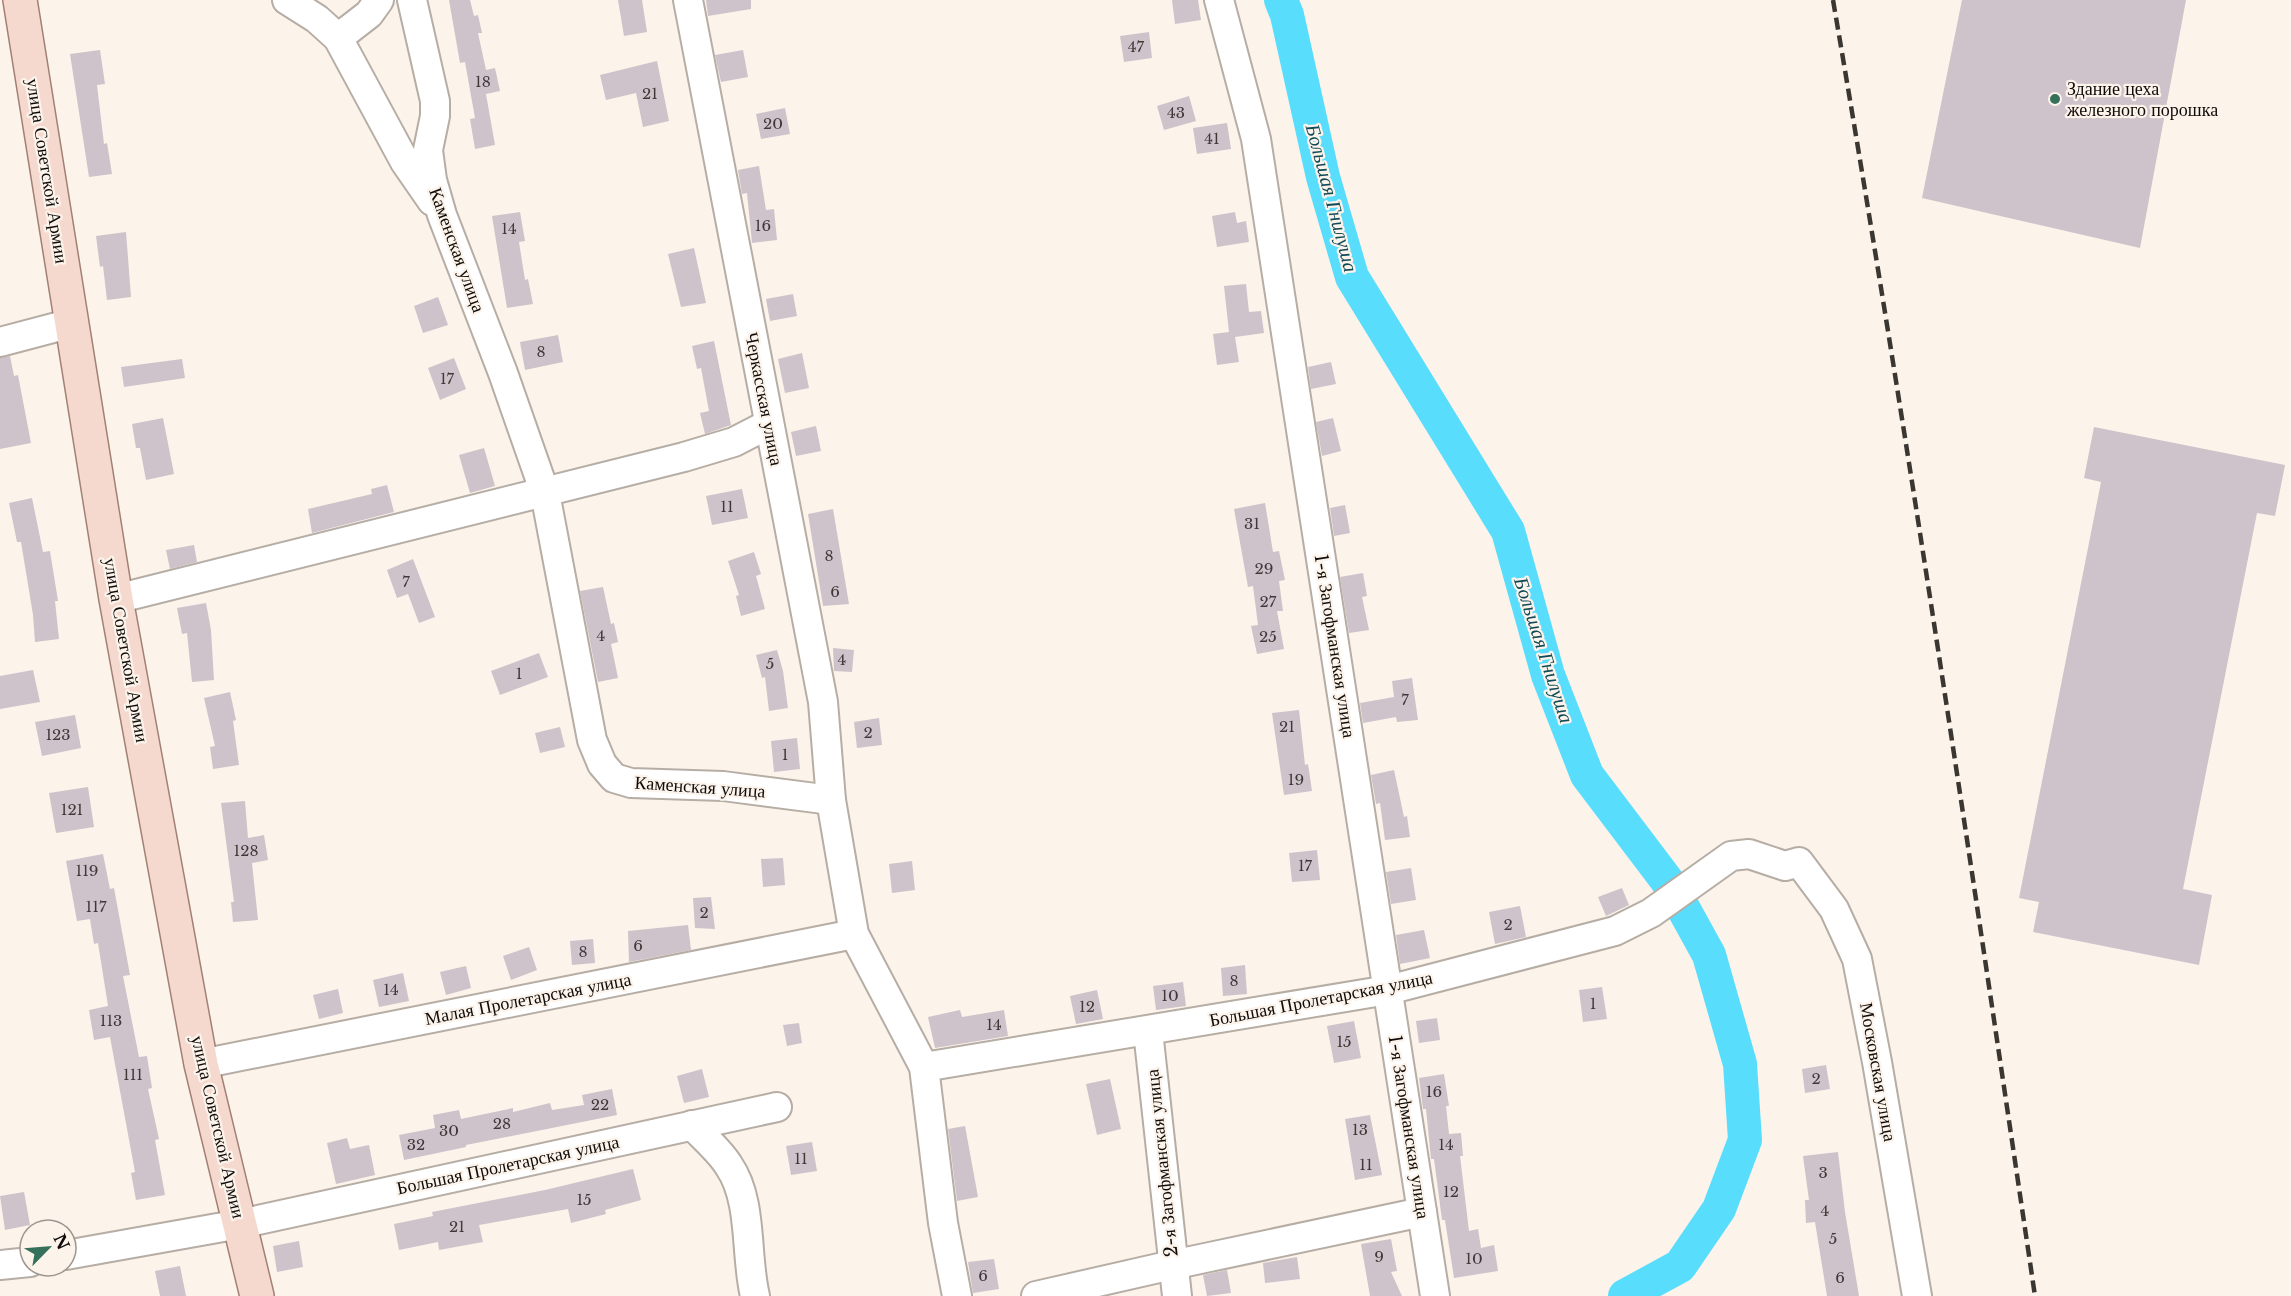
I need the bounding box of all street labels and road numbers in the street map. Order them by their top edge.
street label: улица Советской Армии [22,77,73,265]
street label: Каменская улица [424,185,490,315]
street label: Черкасская улица [740,330,788,468]
street label: 1-я Загофманская улица [1310,553,1360,739]
street label: улица Советской Армии [99,556,153,744]
street label: Каменская улица [634,771,766,803]
street label: Большая Пролетарская улица [1208,967,1434,1031]
street label: Малая Пролетарская улица [423,968,633,1030]
street label: Московская улица [1855,1001,1901,1143]
street label: улица Советской Армии [186,1033,250,1221]
street label: 1-я Загофманская улица [1384,1034,1434,1220]
street label: 2-я Загофманская улица [1141,1068,1183,1258]
street label: Большая Пролетарская улица [395,1131,621,1199]

